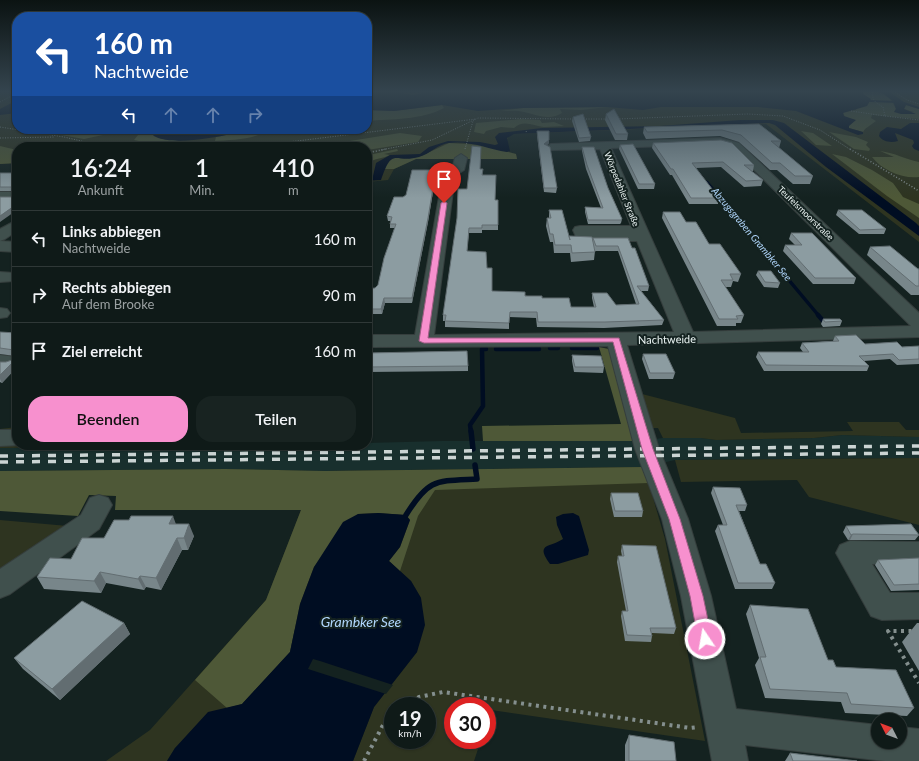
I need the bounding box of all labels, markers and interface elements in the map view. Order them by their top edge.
text: 160 m [94,26,173,60]
icon: left [28,28,80,80]
text: Nachtweide [94,60,189,82]
icon: left [118,104,140,126]
icon: ahead [160,104,182,126]
icon: ahead [202,104,224,126]
icon: right [244,104,266,126]
street label: Wörpedahler Straße [602,150,642,228]
text: 16:24 [70,153,132,182]
text: 1 [195,153,209,182]
text: 410 [272,153,314,182]
pin [427,162,461,203]
icon: arrive [433,168,455,190]
text: Ankunft [78,182,124,198]
text: Min. [189,182,215,198]
text: m [288,182,299,198]
water label: Abzugsgraben Grambker See [709,184,795,283]
street label: Teufelsmoorstraße [776,184,836,243]
text: Links abbiegen [62,222,161,240]
icon: left [28,228,50,250]
text: 160 m [314,230,356,248]
text: Nachtweide [62,240,130,256]
text: Rechts abbiegen [62,278,171,296]
icon: right [28,284,50,306]
text: 90 m [322,286,356,304]
text: Auf dem Brooke [62,296,154,312]
street label: Nachtweide [638,332,696,346]
icon: arrive [28,340,50,362]
text: Ziel erreicht [62,342,142,360]
text: 160 m [314,342,356,360]
button: Beenden [28,396,188,442]
button: Teilen [196,396,356,442]
water label: Grambker See [321,613,402,630]
position arrow [684,618,726,660]
speed limit sign: 30 [444,697,496,749]
text: 19 [398,706,422,730]
north arrow [871,713,907,749]
map controls [871,713,907,749]
text: km/h [398,727,422,739]

